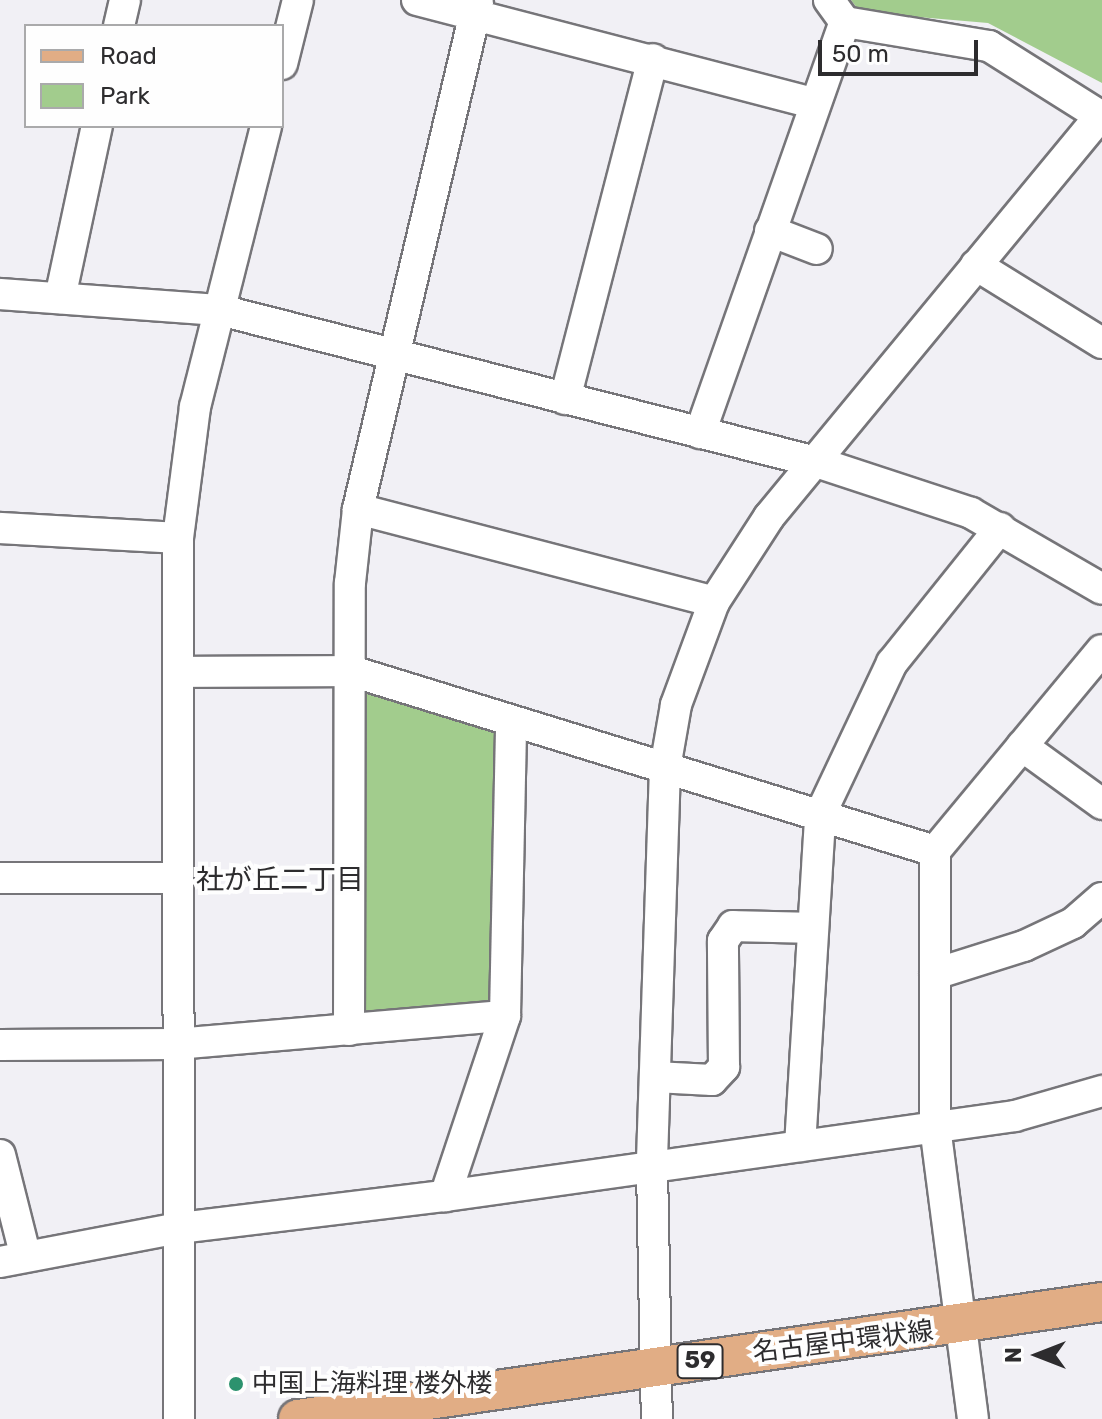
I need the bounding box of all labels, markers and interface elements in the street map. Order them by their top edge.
legend [24,24,284,128]
scale bar [822,24,982,74]
text: 50 m [832,40,889,68]
text: Road [100,42,157,70]
text: Park [100,82,150,110]
district label: 社が丘二丁目 [196,863,364,897]
street label: 名古屋中環状線 [751,1315,935,1369]
north arrow [998,1315,1078,1395]
road number: 59 [676,1341,724,1381]
text: N [1000,1347,1027,1363]
place label: 中国上海料理 楼外楼 [252,1368,492,1400]
marker: 中国上海料理 楼外楼 [227,1375,245,1393]

